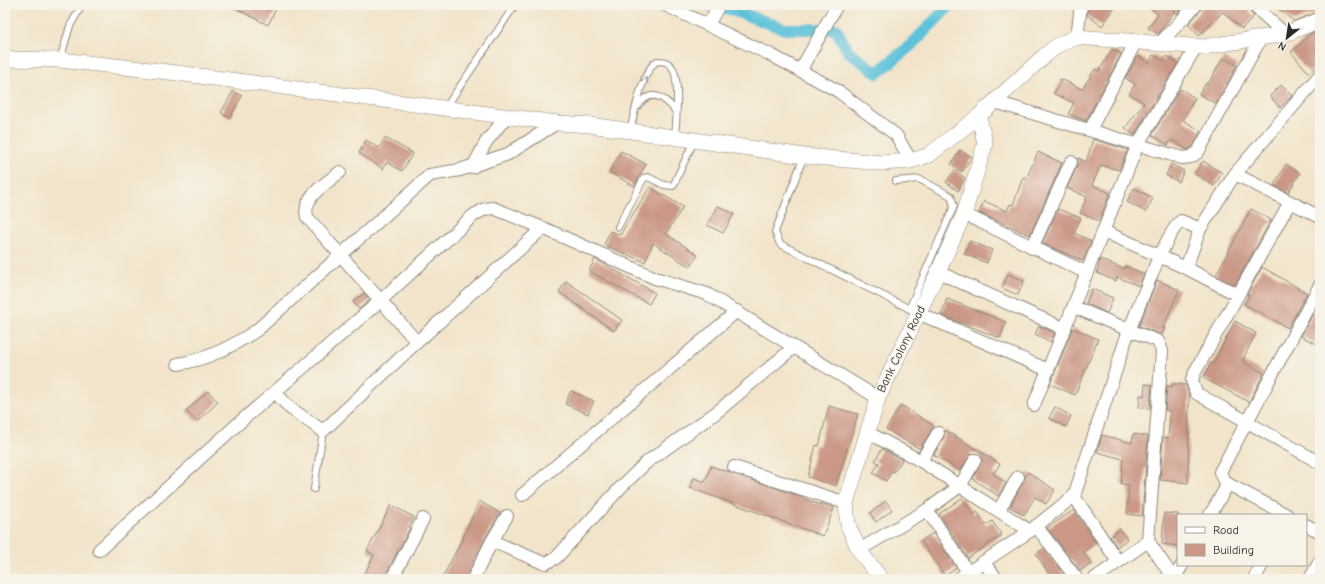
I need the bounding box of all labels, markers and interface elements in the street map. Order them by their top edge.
north arrow [1267,18,1307,58]
text: N [1276,39,1289,54]
one-way arrow [641,76,649,83]
street label: Bank Colony Road [874,303,928,395]
legend [1177,514,1307,566]
text: Road [1213,523,1239,537]
text: Building [1213,543,1254,557]

